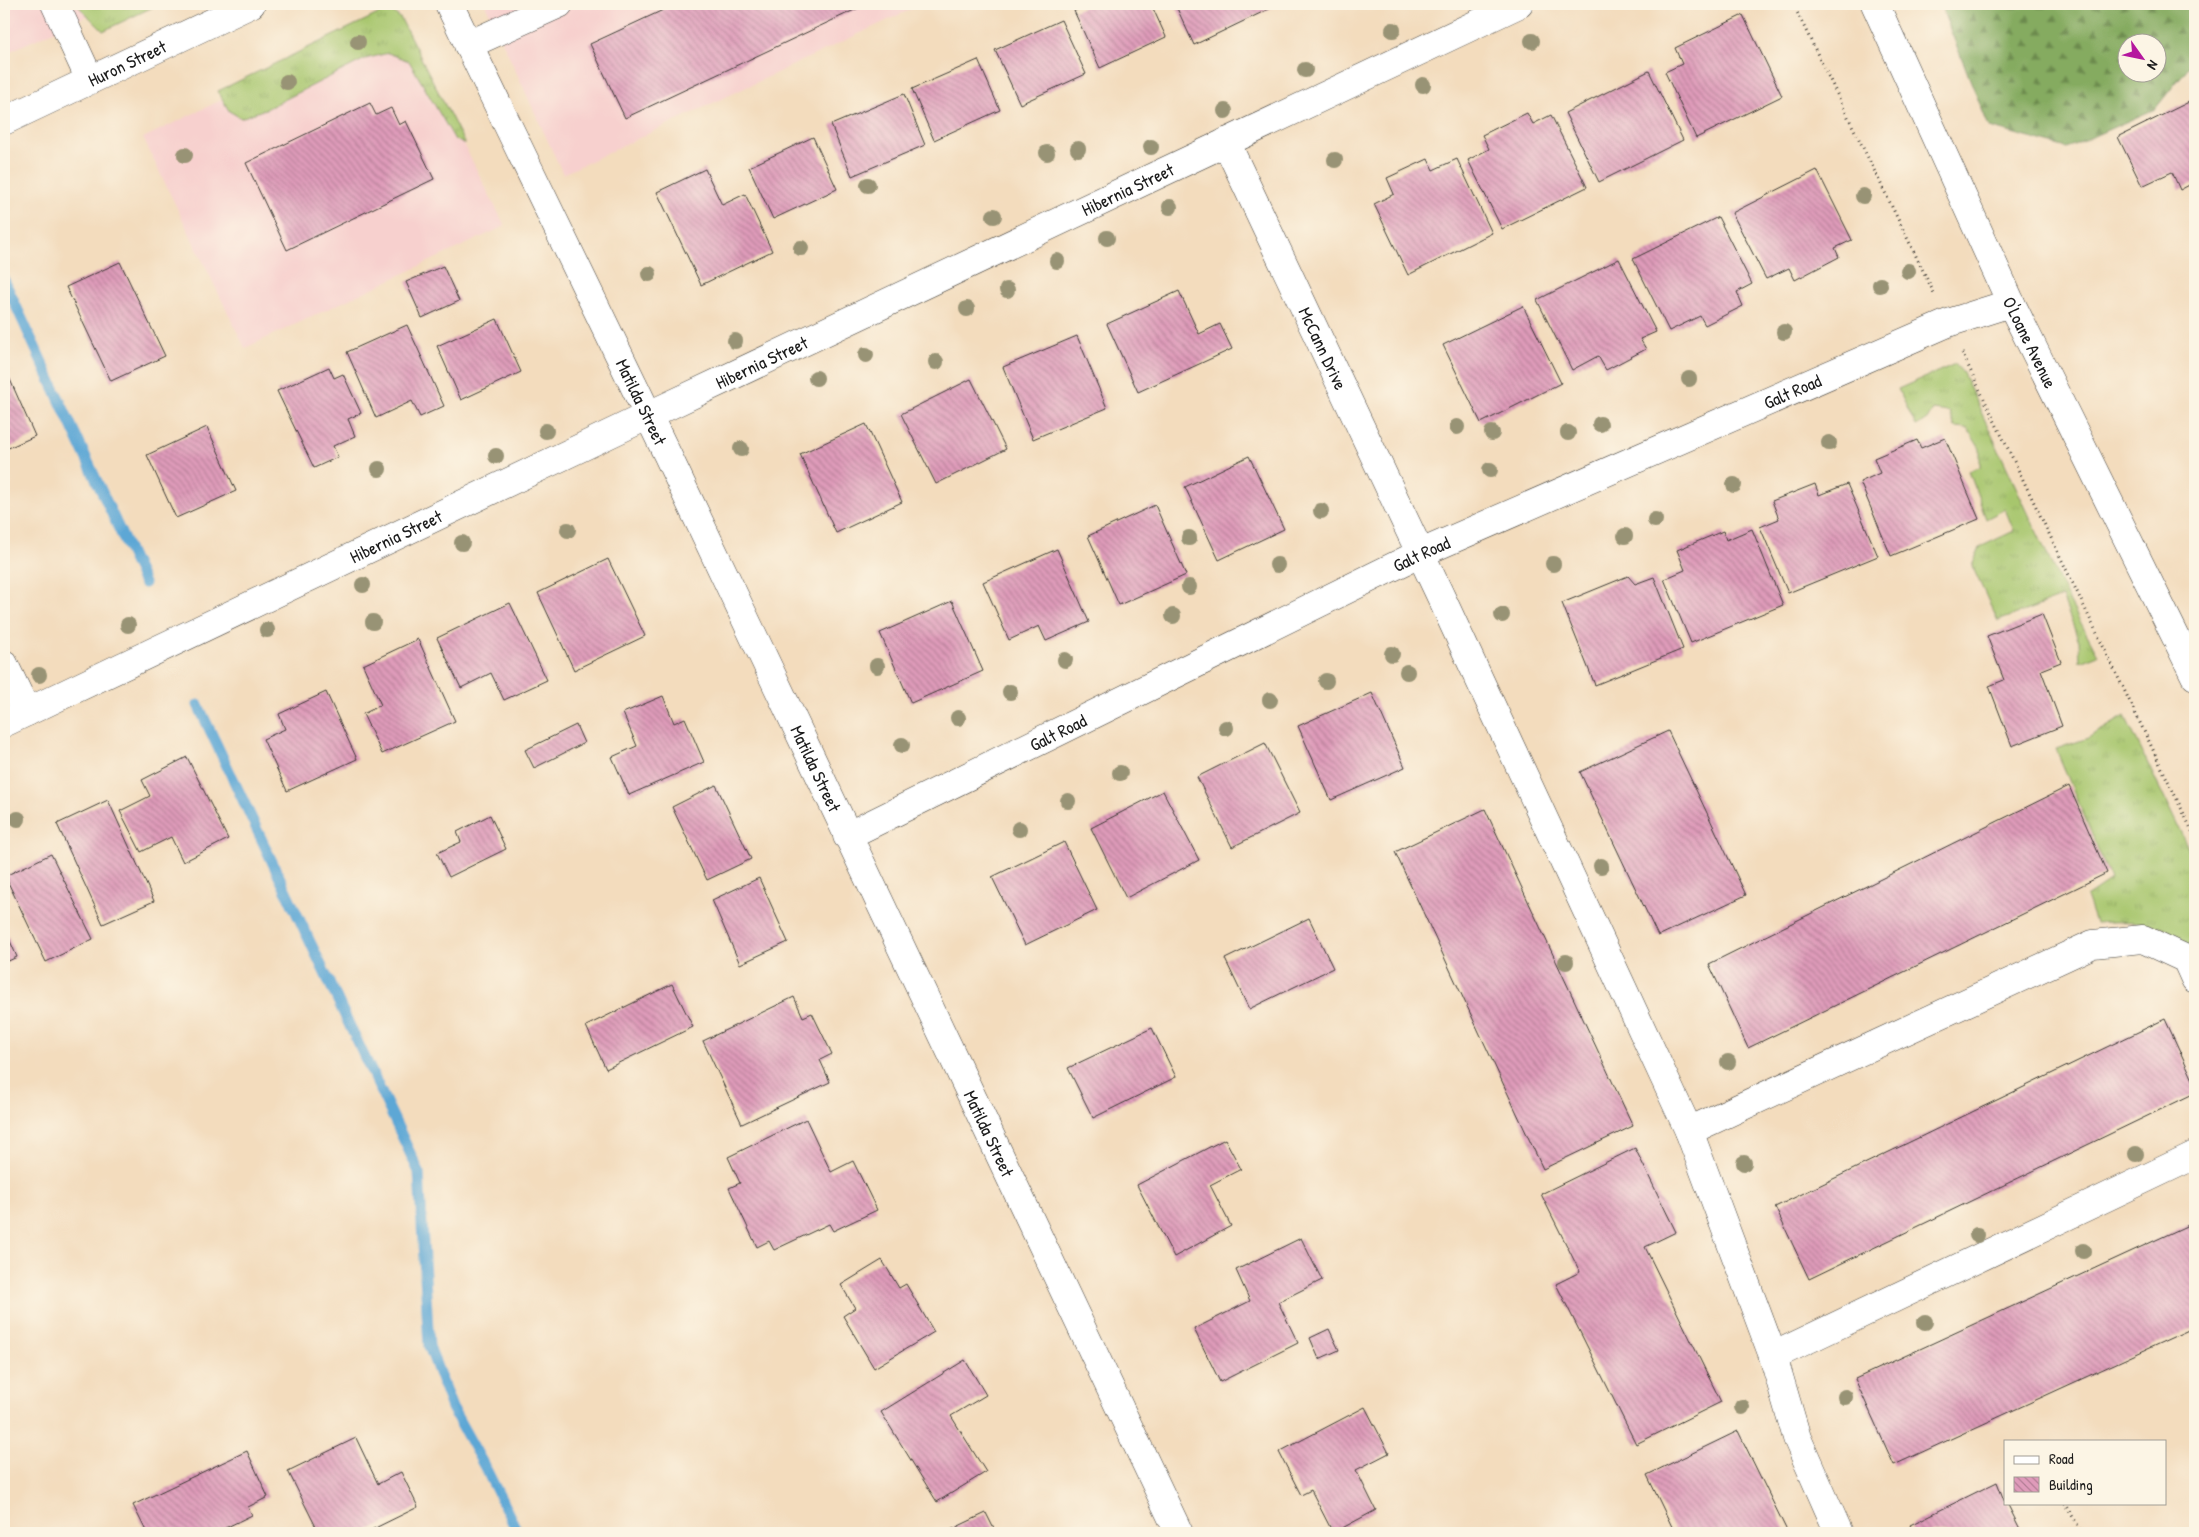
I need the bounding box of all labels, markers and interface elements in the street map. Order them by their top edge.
north arrow [2116,32,2166,82]
street label: Huron Street [84,33,171,92]
text: N [2143,57,2163,74]
street label: Hibernia Street [1077,156,1179,221]
street label: O'Loane Avenue [1997,292,2063,392]
street label: McCann Drive [1293,303,1354,394]
street label: Hibernia Street [711,329,812,394]
street label: Matilda Street [610,354,674,450]
street label: Galt Road [1760,367,1825,415]
street label: Hibernia Street [345,503,447,569]
street label: Galt Road [1388,529,1454,578]
street label: Galt Road [1025,708,1090,757]
street label: Matilda Street [785,721,848,816]
street label: Matilda Street [958,1086,1021,1181]
legend [2004,1440,2166,1504]
text: Road [2049,1448,2074,1469]
text: Building [2049,1474,2093,1495]

